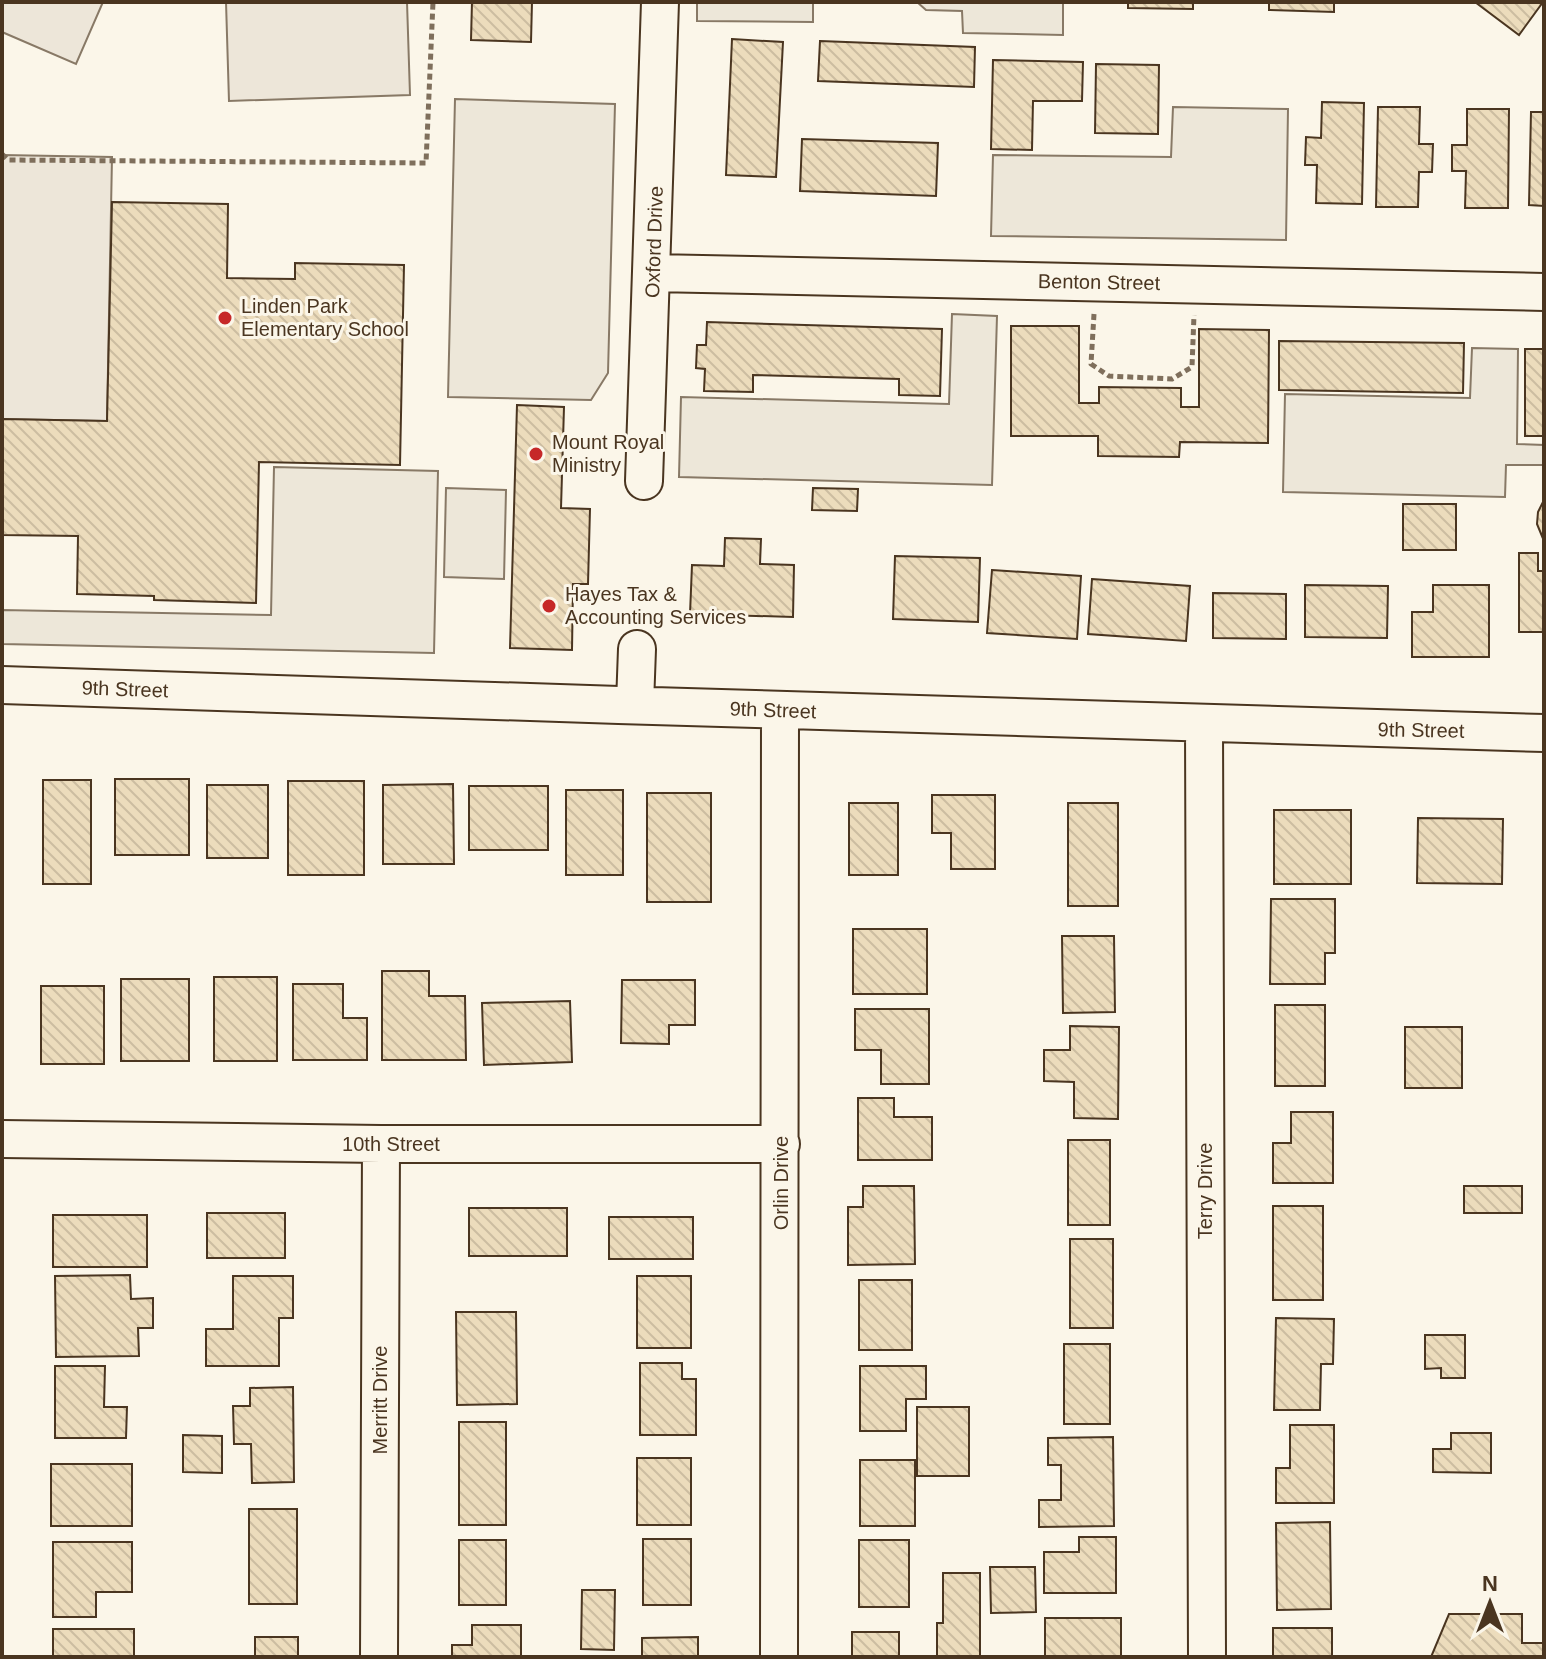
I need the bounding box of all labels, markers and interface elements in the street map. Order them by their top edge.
street label: Oxford Drive [641,186,667,298]
street label: Benton Street [1038,270,1161,294]
place label: Linden Park Elementary School [241,295,409,340]
marker: Linden Park Elementary School [216,309,234,327]
place label: Mount Royal Ministry [552,431,664,476]
marker: Mount Royal Ministry [527,445,545,463]
place label: Hayes Tax & Accounting Services [565,583,746,628]
marker: Hayes Tax & Accounting Services [540,597,558,615]
street label: 9th Street [81,676,169,702]
street label: 9th Street [729,697,817,723]
street label: 9th Street [1377,718,1465,742]
street label: 10th Street [342,1133,440,1155]
street label: Orlin Drive [770,1136,792,1230]
street label: Terry Drive [1194,1143,1216,1239]
street label: Merritt Drive [369,1346,391,1454]
north arrow [1450,1563,1530,1643]
text: N [1482,1571,1498,1596]

